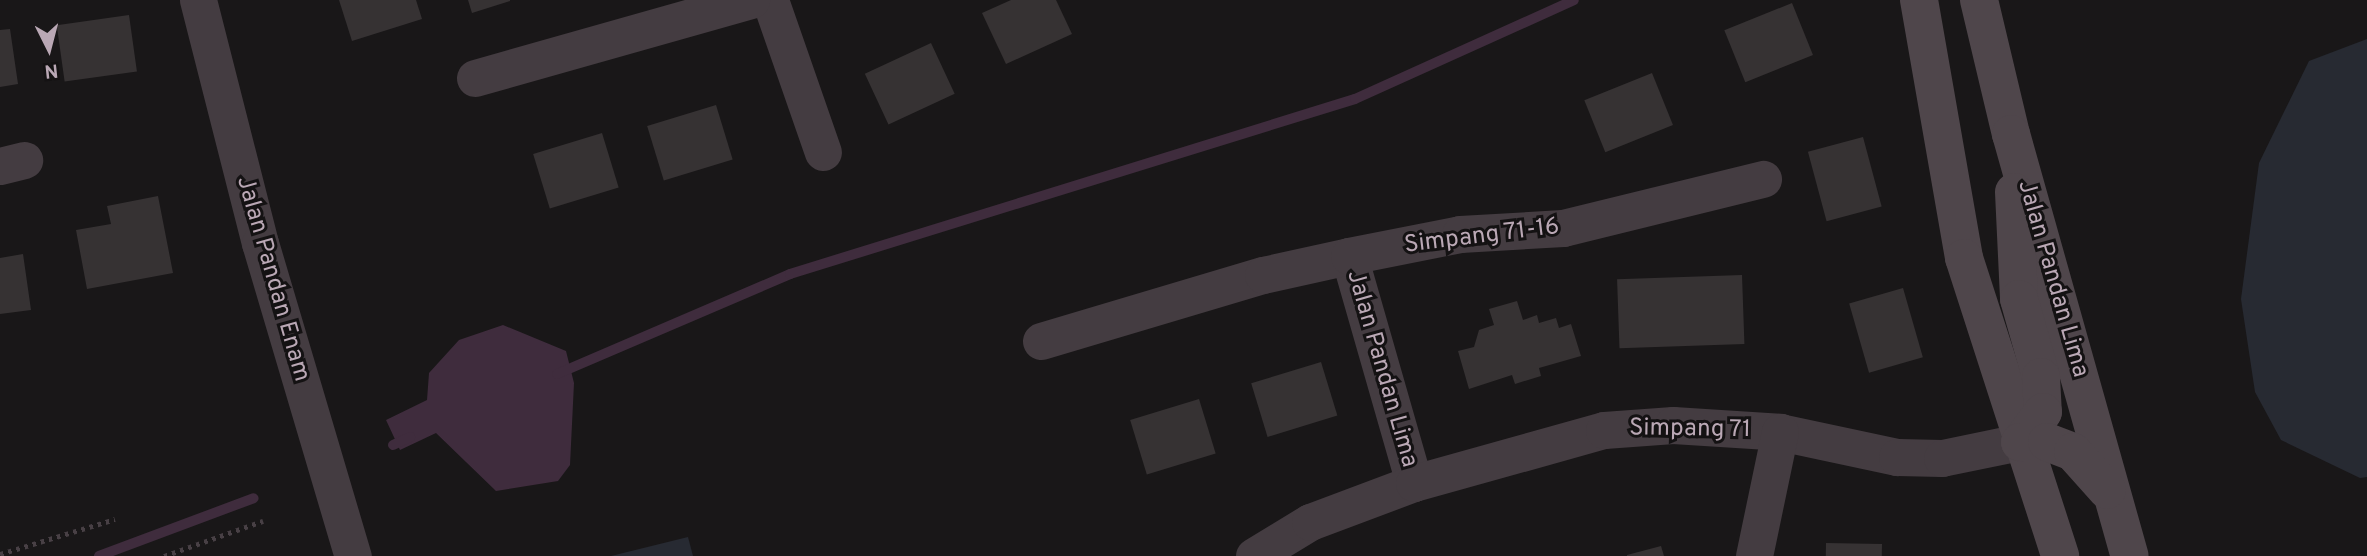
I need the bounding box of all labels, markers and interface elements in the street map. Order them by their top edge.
north arrow [14,14,84,84]
text: N [43,57,59,83]
street label: Jalan Pandan Enam [229,173,315,385]
street label: Jalan Pandan Lima [2010,177,2094,381]
street label: Simpang 71-16 [1402,213,1562,261]
street label: Jalan Pandan Lima [1339,267,1423,471]
street label: Simpang 71 [1628,415,1752,445]

